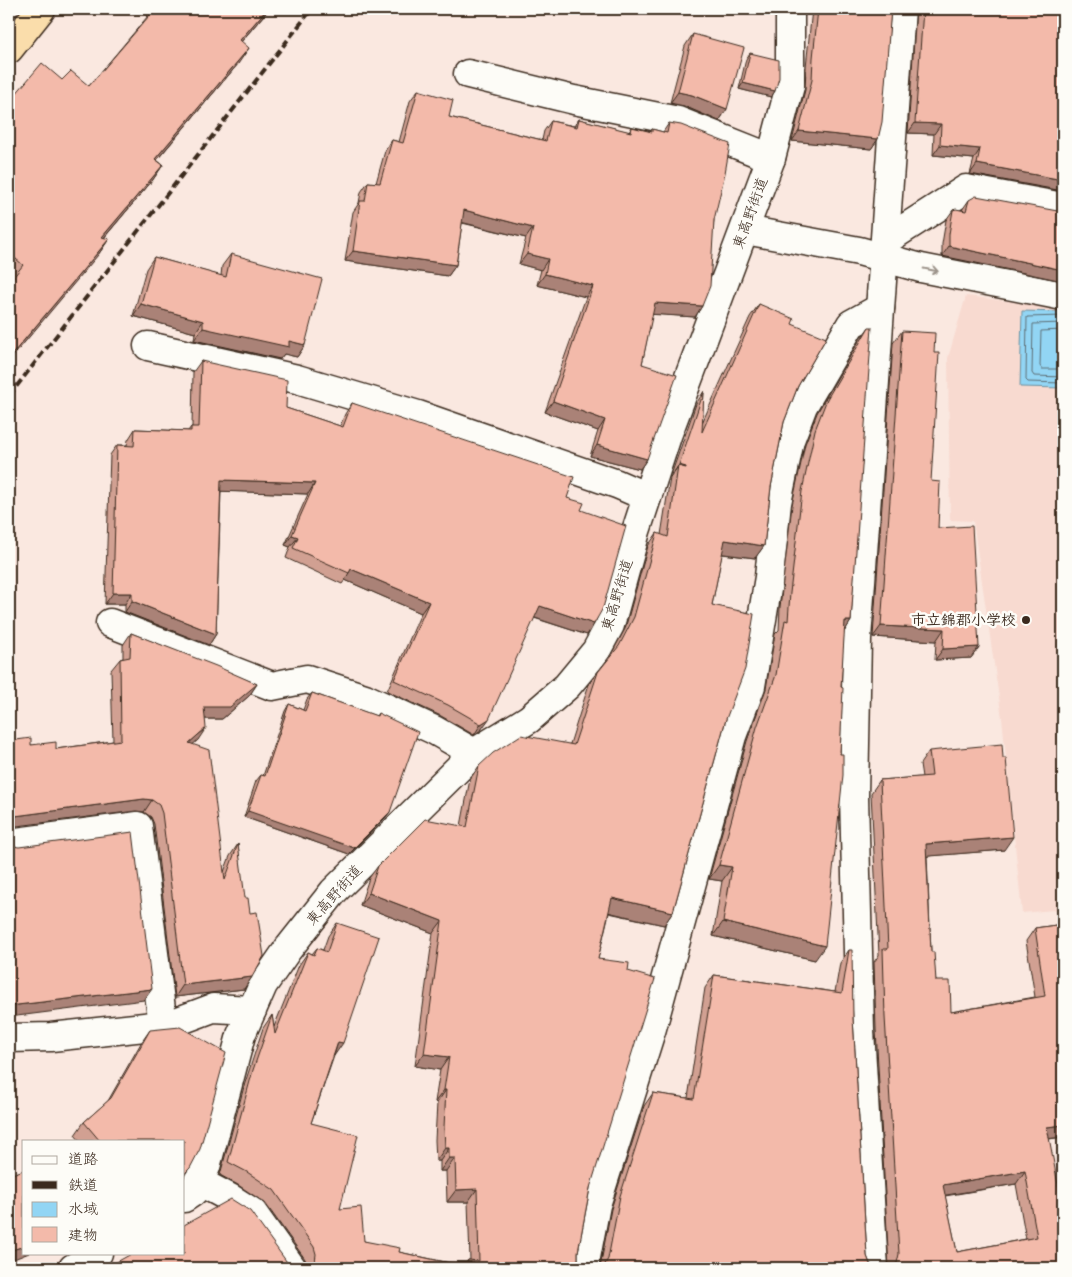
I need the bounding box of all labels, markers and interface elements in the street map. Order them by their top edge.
street label: 東高野街道 [730,175,773,252]
one-way arrow [922,266,938,275]
street label: 東高野街道 [598,557,638,634]
place label: 市立錦郡小学校 [911,612,1016,631]
marker: 市立錦郡小学校 [1020,614,1032,626]
street label: 東高野街道 [303,862,367,930]
legend [22,1140,185,1254]
text: 道路 [68,1152,98,1170]
text: 鉄道 [68,1178,98,1196]
text: 水域 [68,1201,98,1220]
text: 建物 [68,1228,98,1246]

